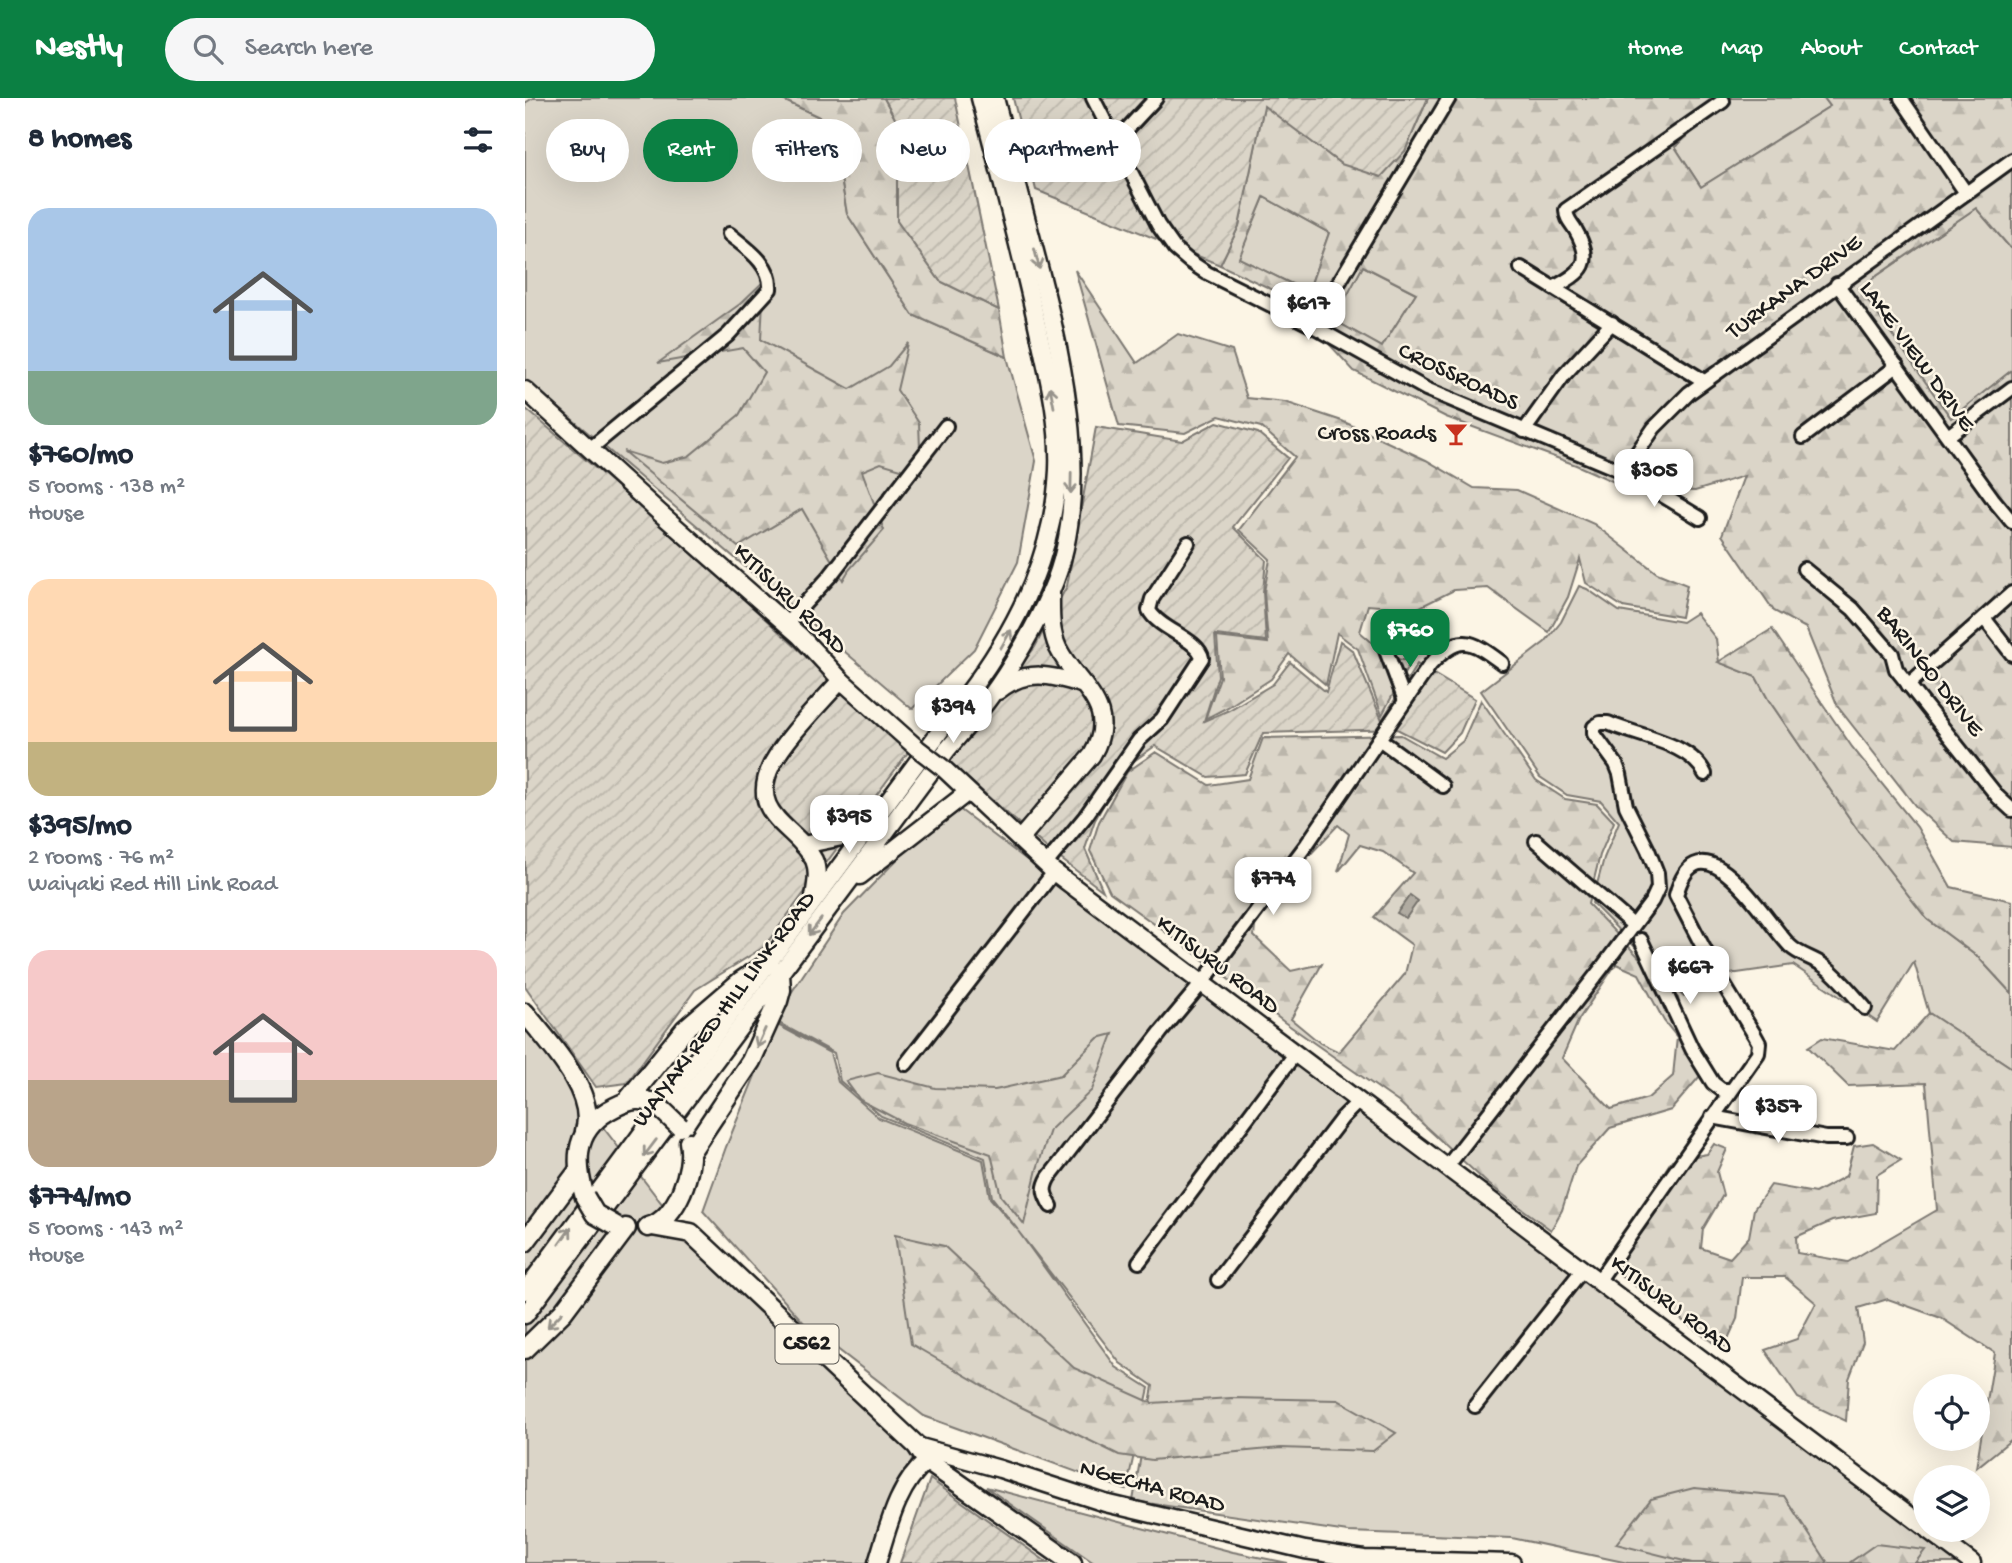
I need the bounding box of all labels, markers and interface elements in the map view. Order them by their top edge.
search box [165,18,655,81]
text: Nestly [35,30,123,68]
icon: search [189,30,227,68]
text: Search here [245,34,373,65]
text: Home [1627,35,1683,64]
text: Map [1721,35,1763,64]
text: About [1801,35,1861,64]
text: Contact [1899,35,1977,64]
chip: Buy [546,119,629,182]
chip: Rent [643,119,738,182]
chip: Filters [752,119,862,182]
chip: New [876,119,970,182]
chip: Apartment [984,119,1141,182]
icon: filters [459,121,497,159]
text: 8 homes [28,123,131,158]
street label: TURKANA DRIVE [1720,228,1869,348]
one-way arrow [1031,247,1044,270]
icon: home [200,253,326,379]
street label: LAKE VIEW DRIVE [1852,276,1981,439]
pin: $617 [1267,282,1349,342]
text: $617 [1286,291,1330,318]
street label: CROSSROADS [1393,337,1524,419]
one-way arrow [1045,386,1058,409]
place label: Cross Roads [1317,420,1437,449]
bar icon: Cross Roads [1442,420,1470,448]
text: $760/mo [28,439,133,474]
pin: $305 [1613,450,1695,509]
text: $305 [1630,458,1678,485]
one-way arrow [1065,471,1078,494]
text: 5 rooms · 138 m² [28,474,185,501]
text: House [28,501,84,528]
street label: KITISURU ROAD [726,538,853,662]
street label: BARINGO DRIVE [1868,600,1990,744]
pin: $760 [1369,610,1451,669]
text: $760 [1386,618,1434,645]
icon: home [200,624,326,750]
one-way arrow [999,629,1013,649]
pin: $394 [912,686,994,745]
text: $394 [931,694,975,721]
pin: $395 [808,796,890,855]
text: $395 [826,804,872,831]
text: $395/mo [28,810,132,845]
text: 2 rooms · 76 m² [28,845,174,872]
pin: $774 [1232,858,1314,917]
text: $774 [1250,866,1296,893]
text: Waiyaki Red Hill Link Road [28,872,277,899]
street label: WAIYAKI RED HILL LINK ROAD [627,886,823,1134]
street label: KITISURU ROAD [1149,910,1285,1022]
one-way arrow [808,917,822,936]
pin: $667 [1649,946,1731,1006]
text: $667 [1667,955,1713,982]
icon: home [200,995,326,1121]
one-way arrow [754,1027,767,1049]
pin: $357 [1737,1086,1819,1145]
text: $357 [1755,1094,1801,1121]
one-way arrow [642,1139,657,1157]
text: $774/mo [28,1181,131,1216]
text: 5 rooms · 143 m² [28,1216,183,1243]
one-way arrow [558,1227,572,1246]
text: House [28,1243,84,1270]
street label: KITISURU ROAD [1603,1250,1739,1362]
one-way arrow [546,1312,563,1329]
road number: C562 [775,1324,839,1364]
map controls [1913,1374,1990,1542]
button: locate [1913,1374,1990,1451]
street label: NGECHA ROAD [1076,1455,1228,1521]
button: layers [1913,1465,1990,1542]

